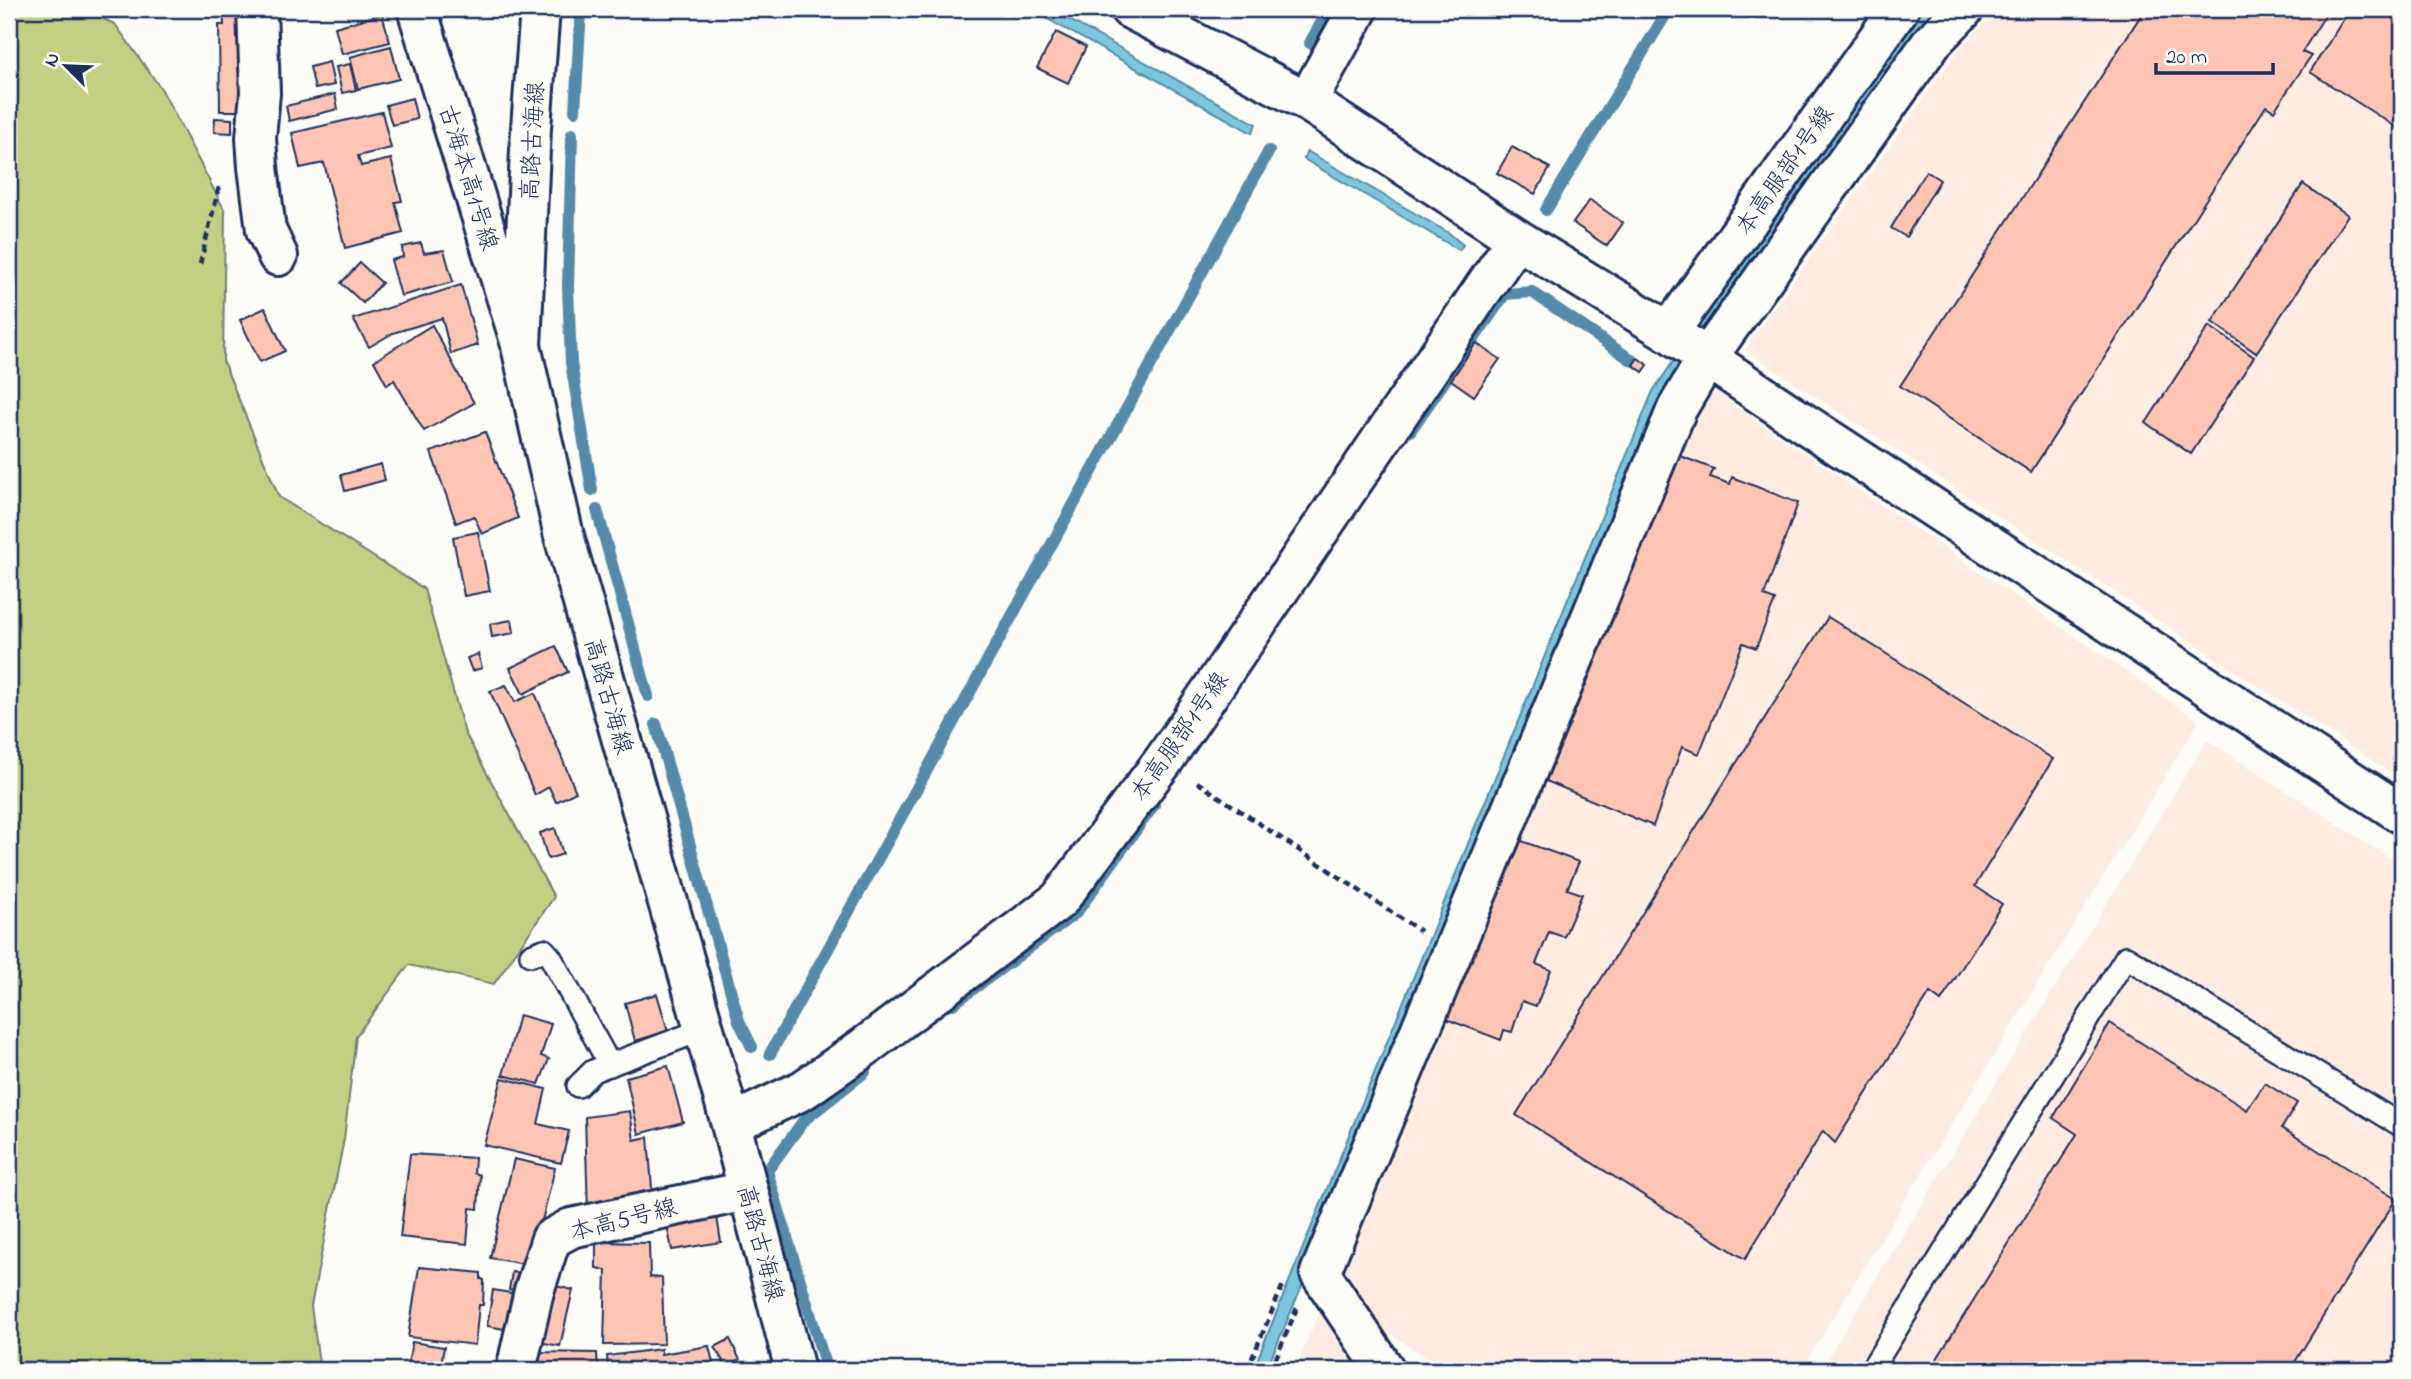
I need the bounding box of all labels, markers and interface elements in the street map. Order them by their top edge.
north arrow [32,32,102,102]
scale bar [2156,32,2273,76]
text: 20 m [2166,43,2207,73]
text: N [38,49,68,71]
street label: 高路古海線 [514,80,555,202]
street label: 本高服部1号線 [1728,99,1844,244]
street label: 古海本高1号線 [428,100,506,255]
street label: 高路古海線 [573,634,640,759]
street label: 本高服部1号線 [1123,665,1239,810]
street label: 高路古海線 [726,1181,791,1306]
street label: 本高5号線 [566,1191,681,1252]

